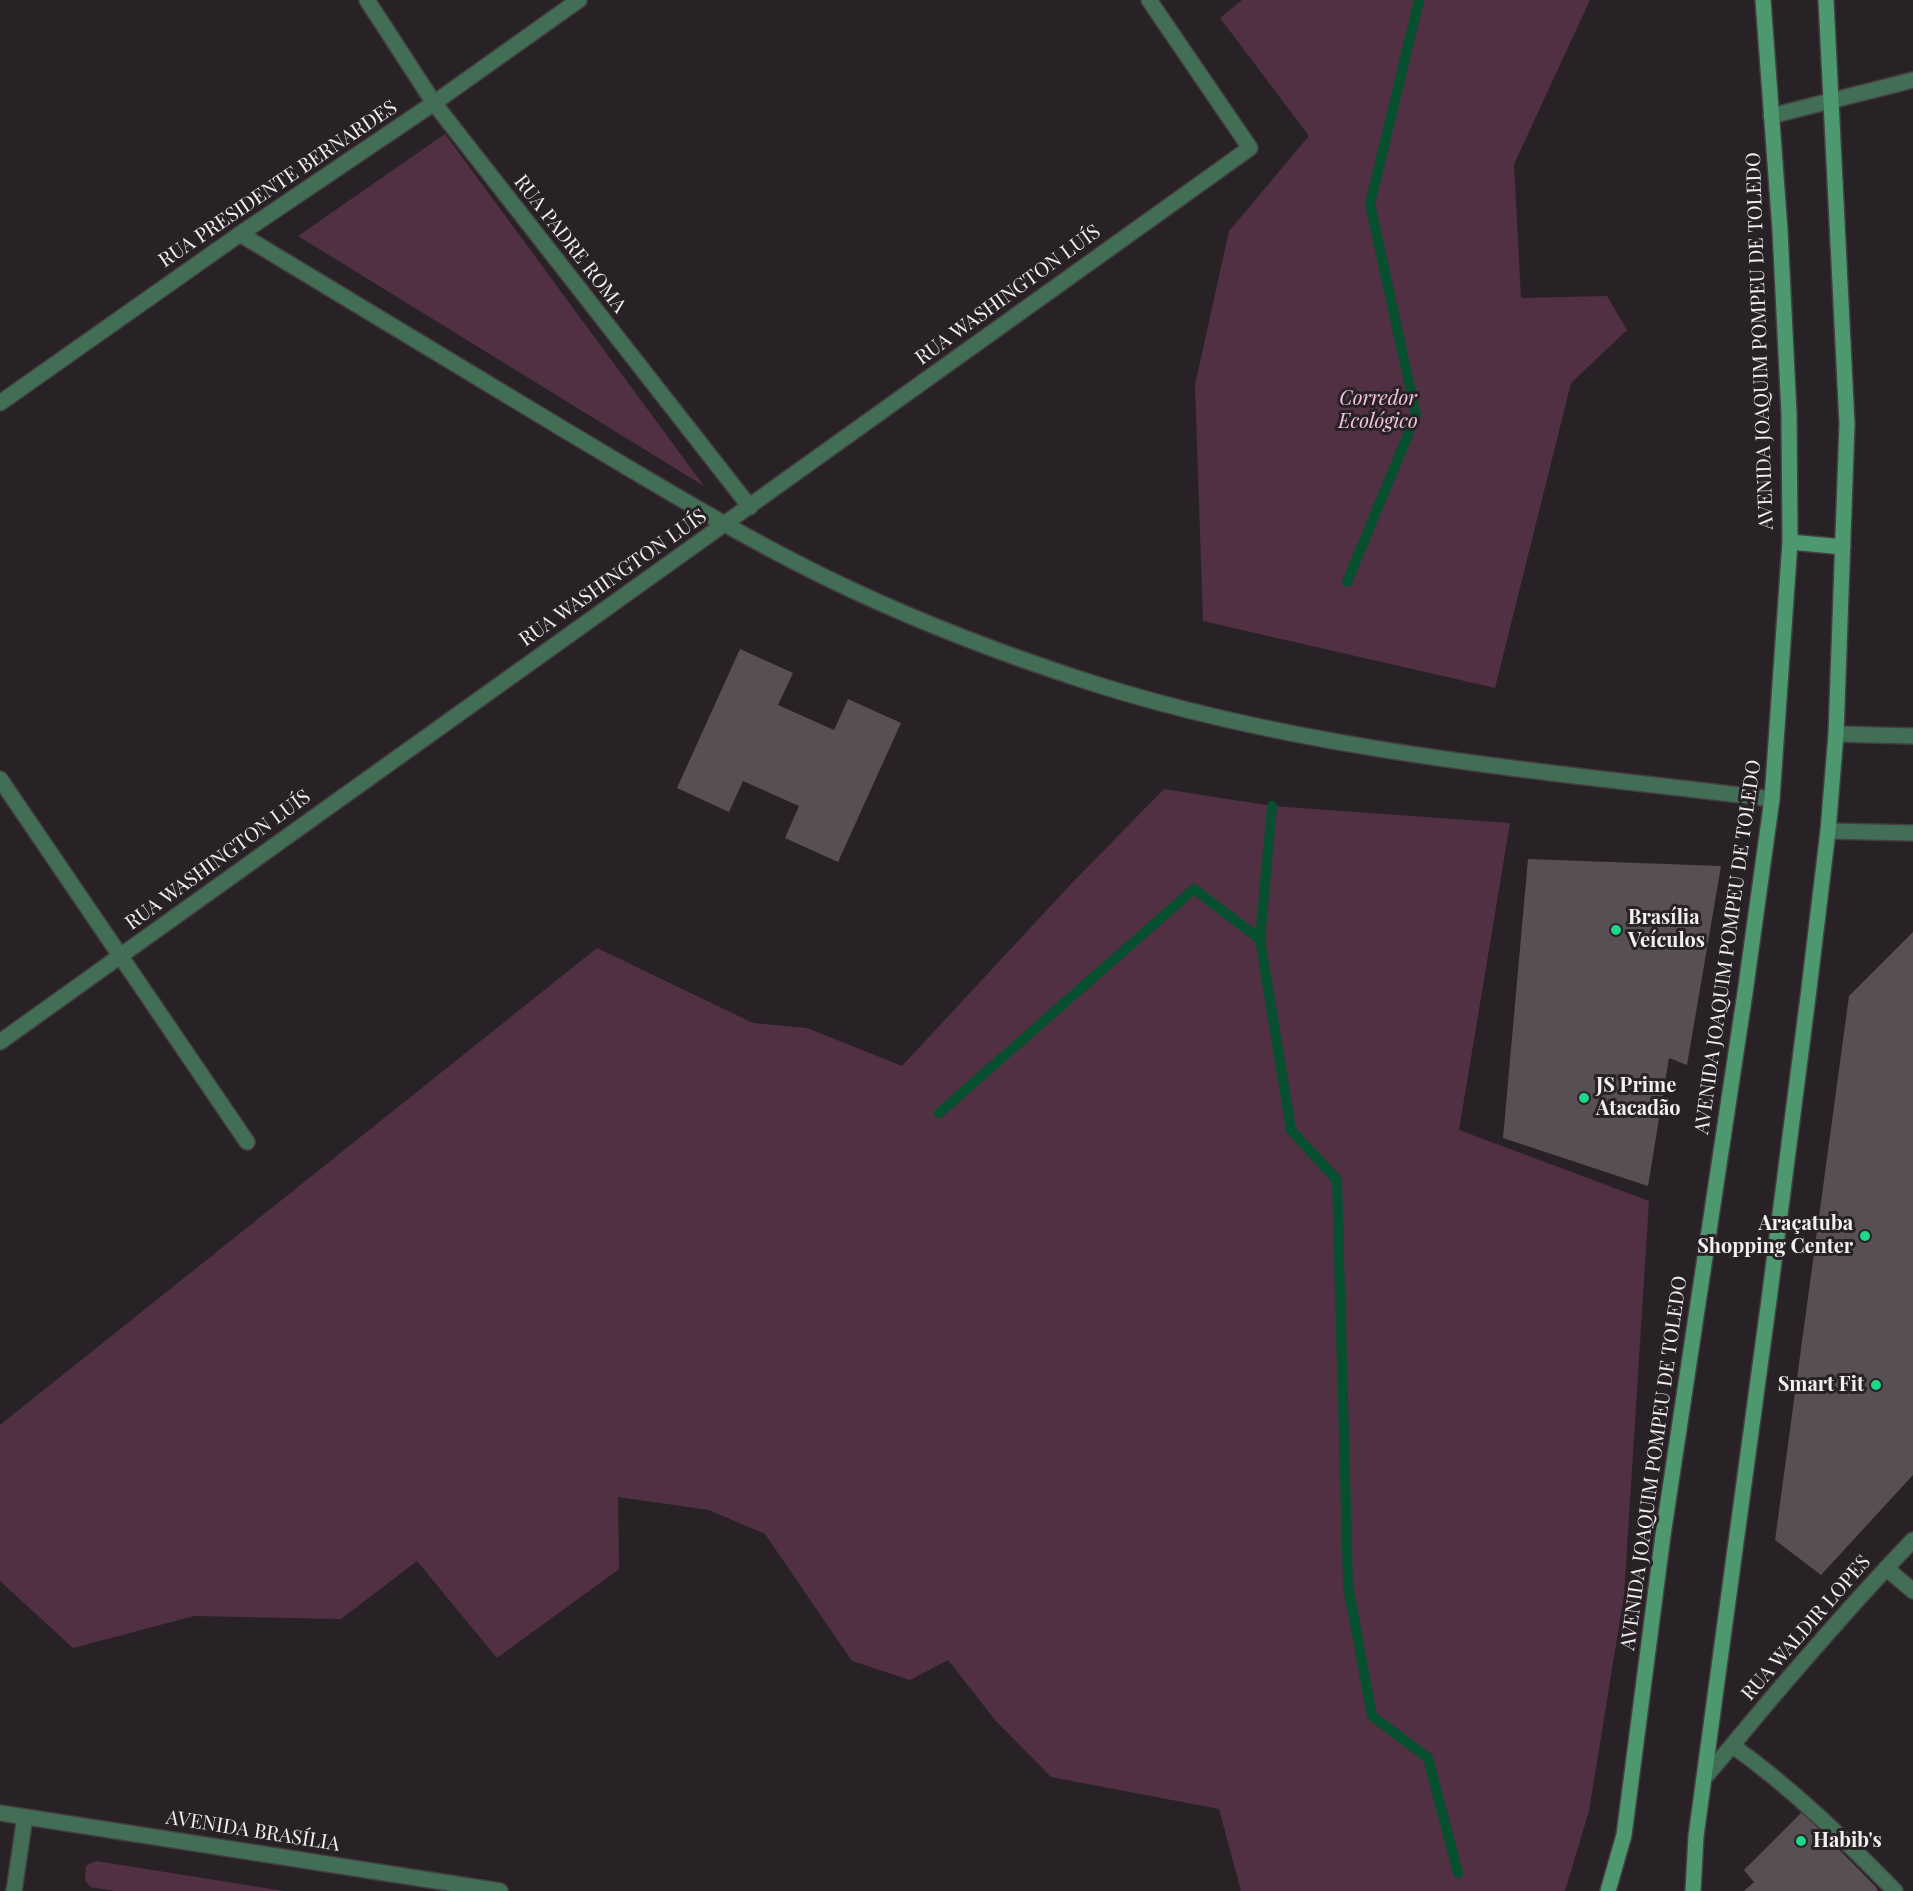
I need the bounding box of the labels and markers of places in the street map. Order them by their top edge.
place label: Brasília Veículos [1628,906,1705,953]
marker: Brasília Veículos [1609,923,1623,937]
place label: JS Prime Atacadão [1596,1074,1681,1121]
marker: JS Prime Atacadão [1577,1091,1591,1105]
place label: Araçatuba Shopping Center [1697,1212,1853,1259]
marker: Araçatuba Shopping Center [1858,1229,1872,1243]
place label: Smart Fit [1778,1373,1864,1397]
marker: Smart Fit [1869,1378,1883,1392]
place label: Habib's [1813,1829,1882,1853]
marker: Habib's [1794,1834,1808,1848]

